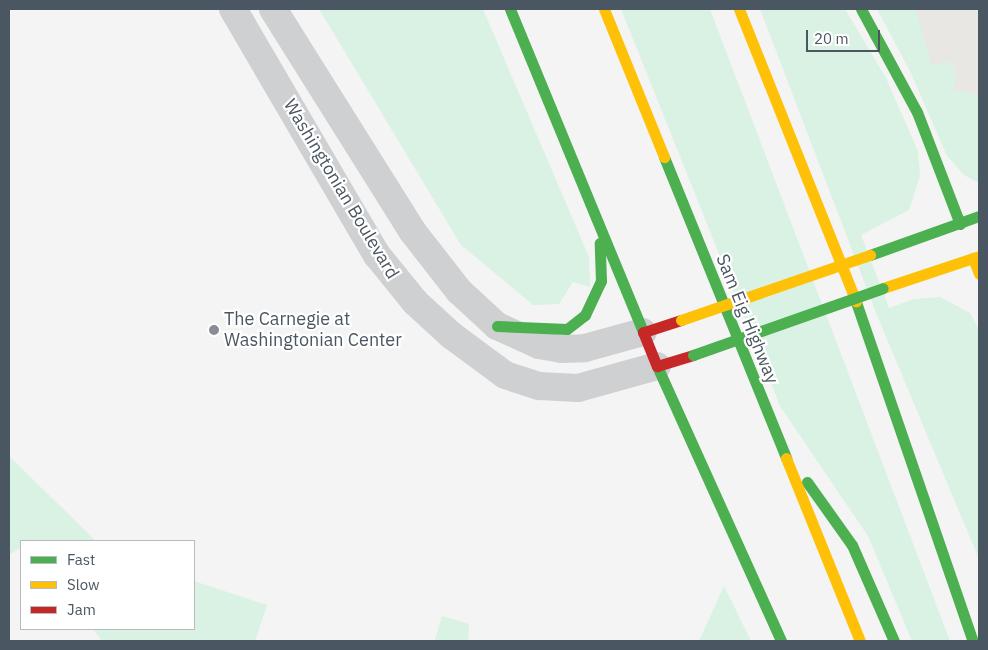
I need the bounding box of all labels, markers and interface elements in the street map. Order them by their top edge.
scale bar [808,20,882,52]
text: 20 m [814,29,849,48]
street label: Washingtonian Boulevard [279,95,403,283]
street label: Sam Eig Highway [711,251,783,387]
place label: The Carnegie at Washingtonian Center [224,309,402,352]
marker: The Carnegie at Washingtonian Center [208,324,220,336]
legend [20,540,195,630]
text: Fast [67,550,95,569]
text: Slow [67,575,100,594]
text: Jam [67,600,96,619]

